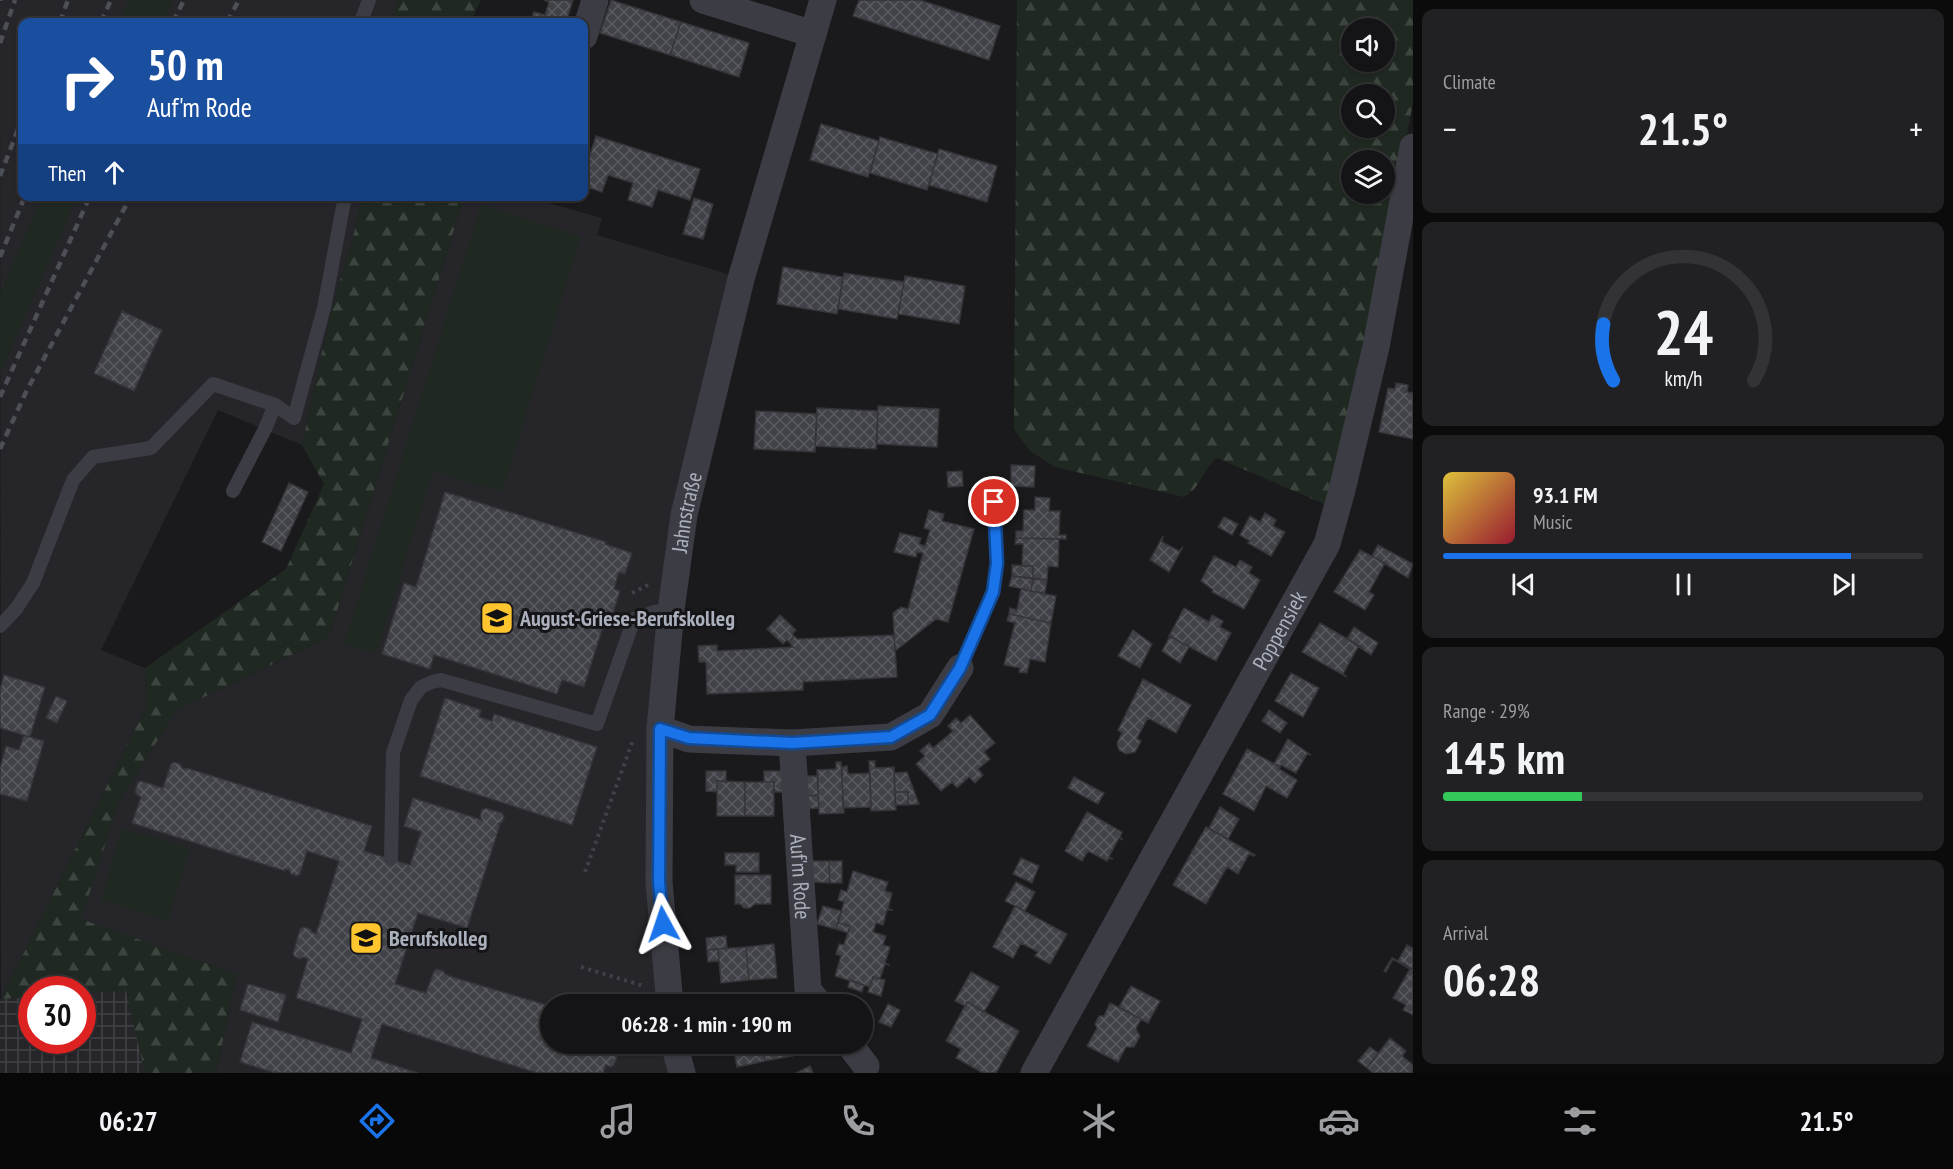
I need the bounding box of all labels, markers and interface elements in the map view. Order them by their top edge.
map controls [1341,18,1395,204]
button: sound [1341,18,1395,72]
text: 50 m [147,37,224,92]
icon: right [48,42,126,120]
text: Climate [1443,69,1496,95]
button: search [1341,84,1395,138]
text: Auf'm Rode [147,90,252,124]
text: 21.5° [1638,99,1728,157]
text: − [1443,107,1457,150]
text: + [1909,107,1923,150]
button: layers [1341,150,1395,204]
icon: ahead [98,156,131,189]
text: Then [48,159,86,187]
text: 24 [1653,291,1713,372]
text: km/h [1664,364,1702,392]
street label: Jahnstraße [665,469,708,555]
pin [968,476,1019,527]
text: 93.1 FM [1533,481,1598,509]
icon: arrive [977,485,1010,518]
text: Music [1533,509,1573,535]
icon: previous [1507,568,1540,601]
icon: pause [1667,568,1700,601]
icon: next [1827,568,1860,601]
street label: Poppensiek [1246,585,1313,675]
school or university icon: August-Griese-Berufskolleg [479,600,515,636]
place label: August-Griese-Berufskolleg [519,604,735,632]
text: Range · 29% [1443,698,1530,724]
text: 145 km [1443,728,1565,786]
street label: Auf'm Rode [784,833,817,920]
position arrow [631,892,695,956]
school or university icon: Berufskolleg [348,920,384,956]
text: Arrival [1443,920,1488,946]
place label: Berufskolleg [389,924,488,952]
text: 06:28 [1443,950,1540,1008]
speed limit sign: 30 [18,976,96,1054]
text: 06:28 · 1 min · 190 m [621,1010,792,1038]
icon: directions [356,1100,398,1142]
icon: music [597,1100,639,1142]
icon: phone [837,1100,879,1142]
icon: climate [1078,1100,1120,1142]
icon: car [1318,1100,1360,1142]
icon: filters [1559,1100,1601,1142]
text: 06:27 [99,1104,158,1138]
text: 21.5° [1799,1104,1854,1138]

